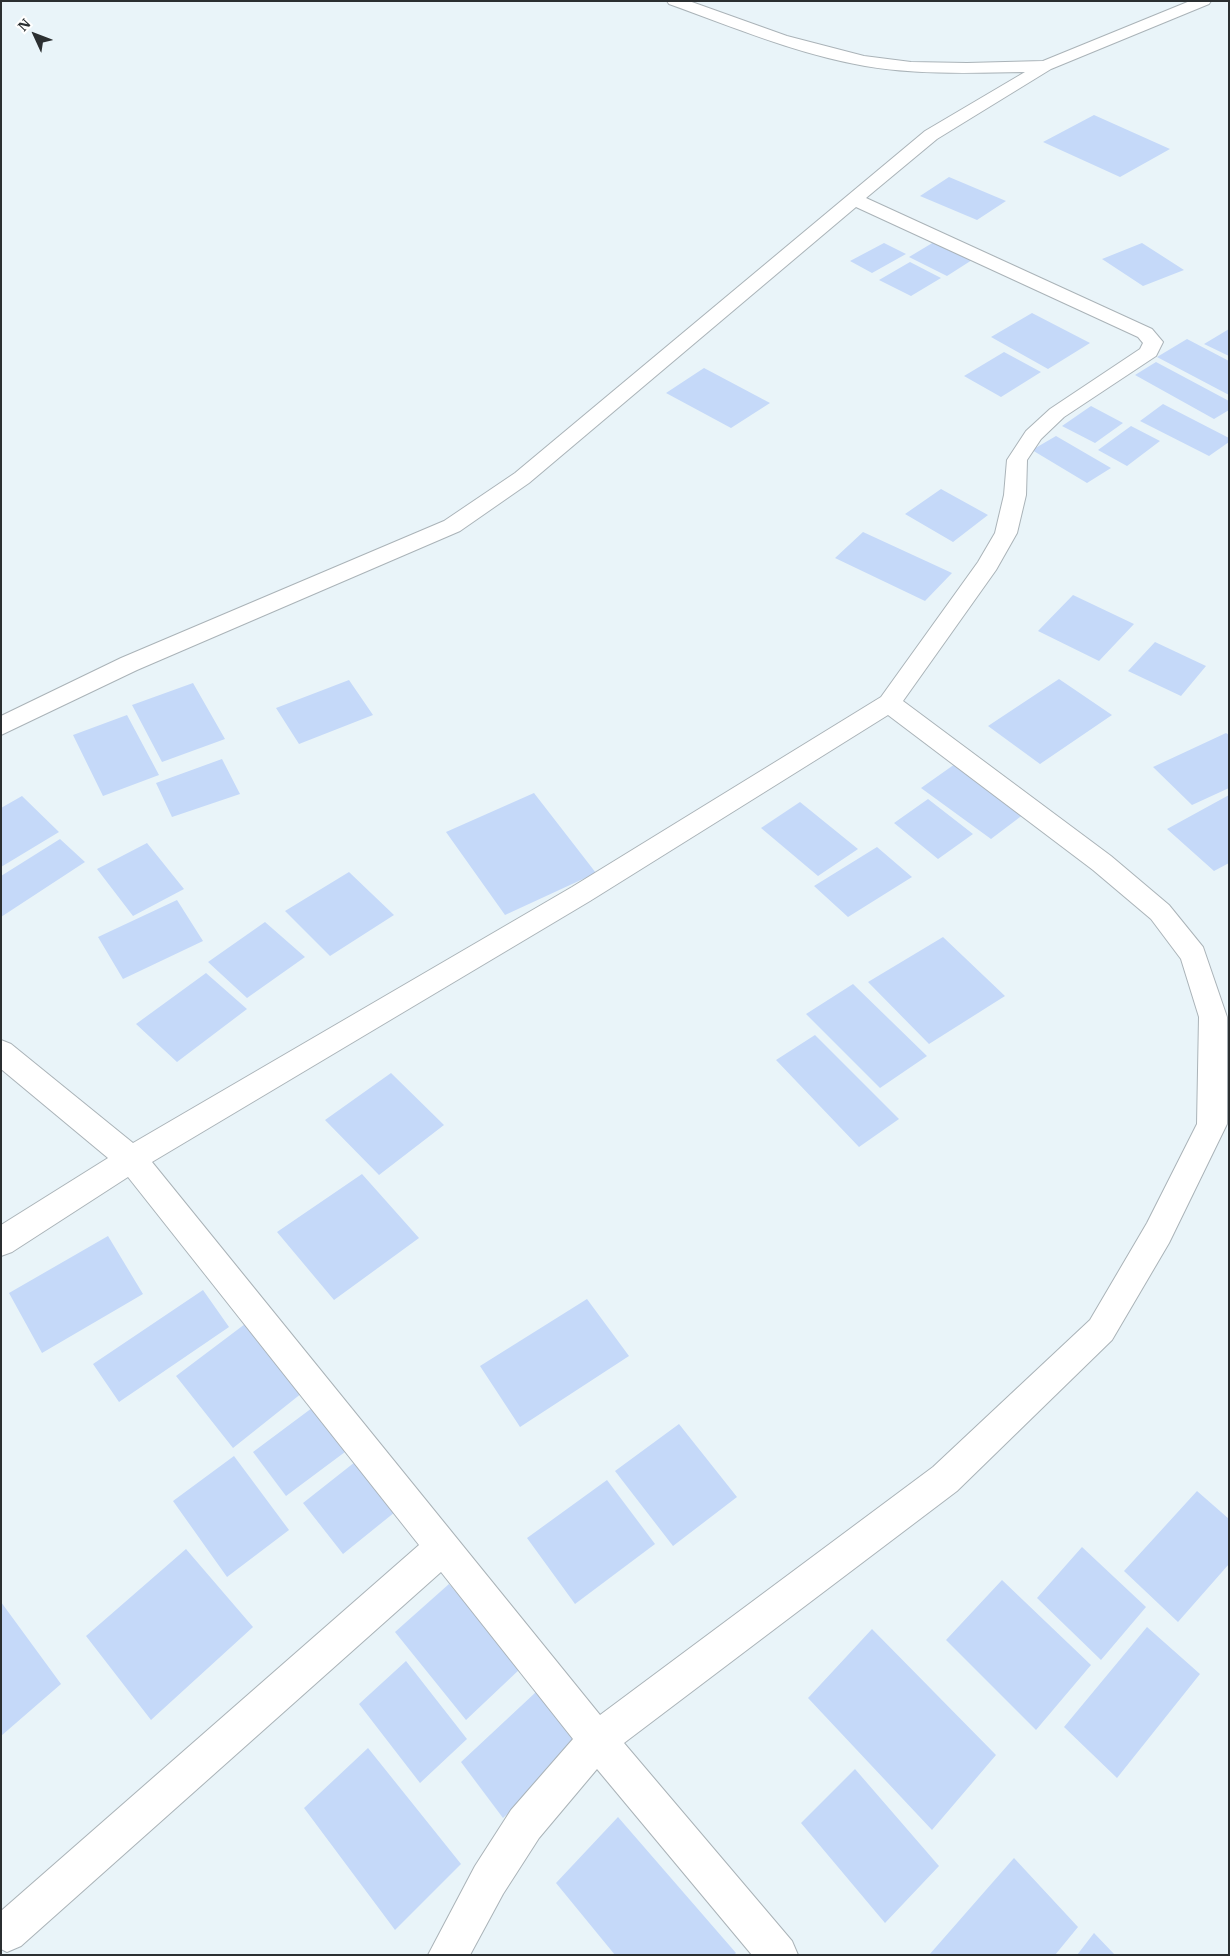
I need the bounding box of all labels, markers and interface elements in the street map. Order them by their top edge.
north arrow [10,10,60,60]
text: N [14,15,34,35]

